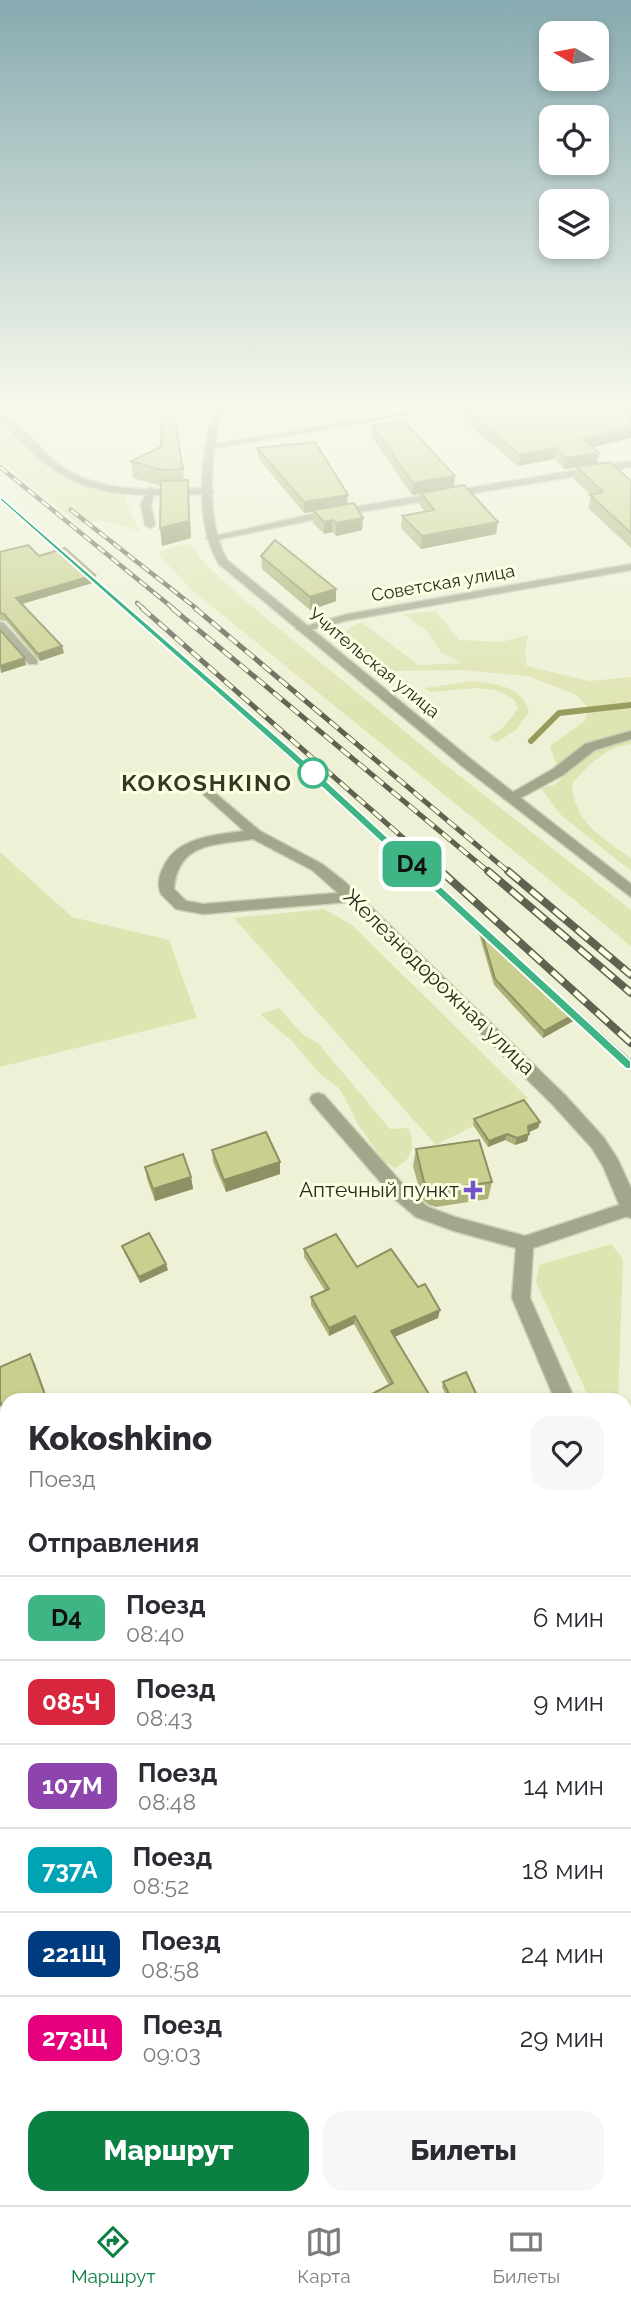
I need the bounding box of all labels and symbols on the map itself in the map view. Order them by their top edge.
north arrow [539,21,609,91]
street label: Советская улица [370,560,516,605]
street label: Учительская улица [305,603,444,722]
unlabelled marker [298,758,328,788]
district label: KOKOSHKINO [121,769,293,796]
line badge: D4 [380,841,444,887]
street label: Железнодорожная улица [338,884,540,1080]
place label: Аптечный пункт [299,1177,459,1202]
marker: Аптечный пункт [465,1182,481,1198]

